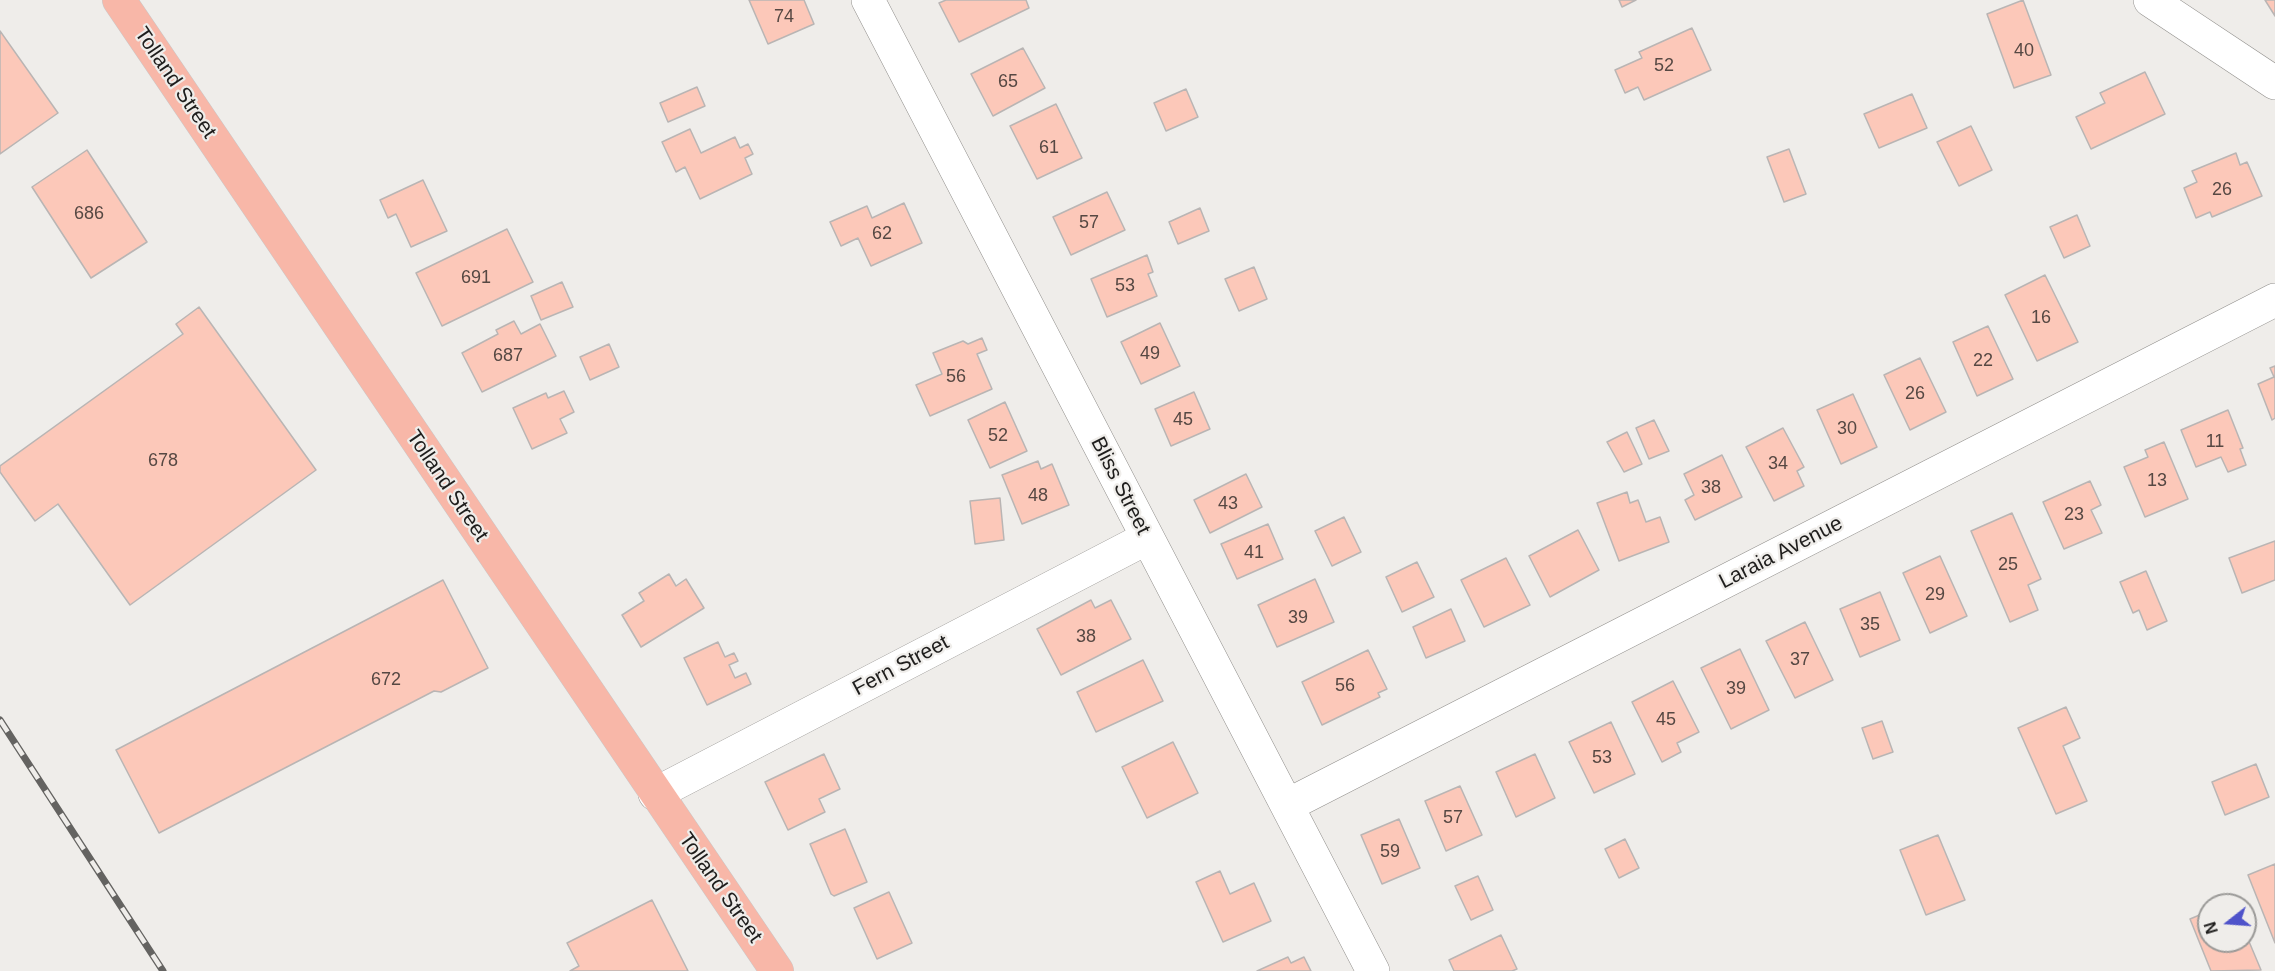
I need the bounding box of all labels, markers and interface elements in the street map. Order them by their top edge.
house number: 74 [774,6,794,28]
street label: Tolland Street [129,23,221,143]
house number: 40 [2014,40,2034,62]
house number: 52 [1654,55,1674,77]
house number: 65 [998,71,1018,93]
house number: 61 [1039,137,1059,159]
house number: 26 [2212,179,2232,201]
house number: 686 [74,203,104,225]
house number: 57 [1079,212,1099,234]
house number: 62 [872,223,892,245]
house number: 691 [461,267,491,289]
house number: 53 [1115,275,1135,297]
house number: 16 [2031,307,2051,329]
house number: 49 [1140,343,1160,365]
house number: 687 [493,345,523,367]
house number: 22 [1973,350,1993,372]
house number: 56 [946,366,966,388]
house number: 26 [1905,383,1925,405]
house number: 45 [1173,409,1193,431]
house number: 30 [1837,418,1857,440]
house number: 52 [988,425,1008,447]
street label: Tolland Street [401,426,493,546]
house number: 11 [2206,431,2224,453]
street label: Bliss Street [1085,433,1155,539]
house number: 678 [148,450,178,472]
house number: 34 [1768,453,1788,475]
house number: 13 [2147,470,2167,492]
house number: 38 [1701,477,1721,499]
house number: 48 [1028,485,1048,507]
house number: 43 [1218,493,1238,515]
house number: 23 [2064,504,2084,526]
street label: Laraia Avenue [1715,511,1847,595]
house number: 41 [1244,542,1264,564]
house number: 25 [1998,554,2018,576]
house number: 29 [1925,584,1945,606]
house number: 39 [1288,607,1308,629]
house number: 35 [1860,614,1880,636]
house number: 38 [1076,626,1096,648]
street label: Fern Street [849,630,953,702]
house number: 37 [1790,649,1810,671]
house number: 672 [371,669,401,691]
house number: 56 [1335,675,1355,697]
house number: 39 [1726,678,1746,700]
house number: 45 [1656,709,1676,731]
house number: 53 [1592,747,1612,769]
house number: 57 [1443,807,1463,829]
street label: Tolland Street [673,828,767,948]
house number: 59 [1380,841,1400,863]
north arrow [2197,893,2257,953]
text: N [2201,920,2221,936]

